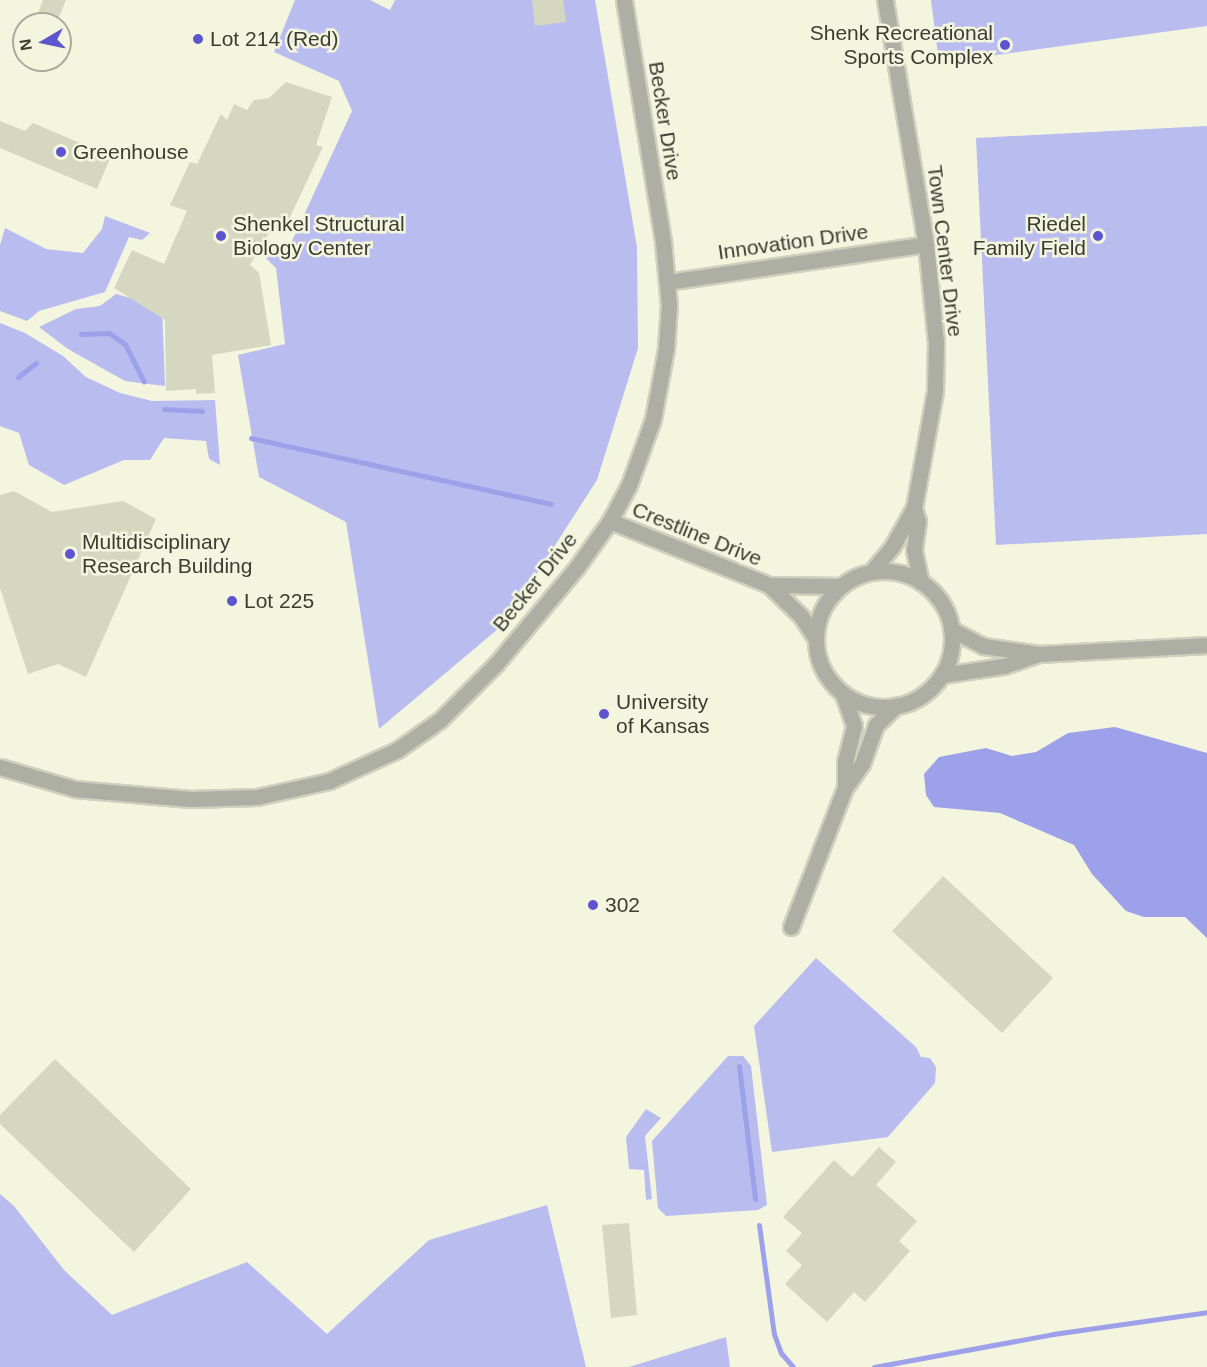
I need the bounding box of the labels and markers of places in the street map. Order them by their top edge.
place label: Shenk Recreational Sports Complex [810,20,993,70]
place label: Lot 214 (Red) [210,26,338,52]
marker: Lot 214 (Red) [191,32,205,46]
marker: Shenk Recreational Sports Complex [998,38,1012,52]
place label: Greenhouse [73,139,189,165]
marker: Greenhouse [54,145,68,159]
place label: Shenkel Structural Biology Center [233,211,405,261]
place label: Riedel Family Field [973,211,1086,261]
marker: Shenkel Structural Biology Center [214,229,228,243]
marker: Riedel Family Field [1091,229,1105,243]
place label: Multidisciplinary Research Building [82,529,252,579]
marker: Multidisciplinary Research Building [63,547,77,561]
place label: Lot 225 [244,588,314,614]
marker: Lot 225 [225,594,239,608]
place label: University of Kansas [616,689,709,739]
marker: University of Kansas [597,707,611,721]
place label: 302 [605,892,640,918]
marker: 302 [586,898,600,912]

